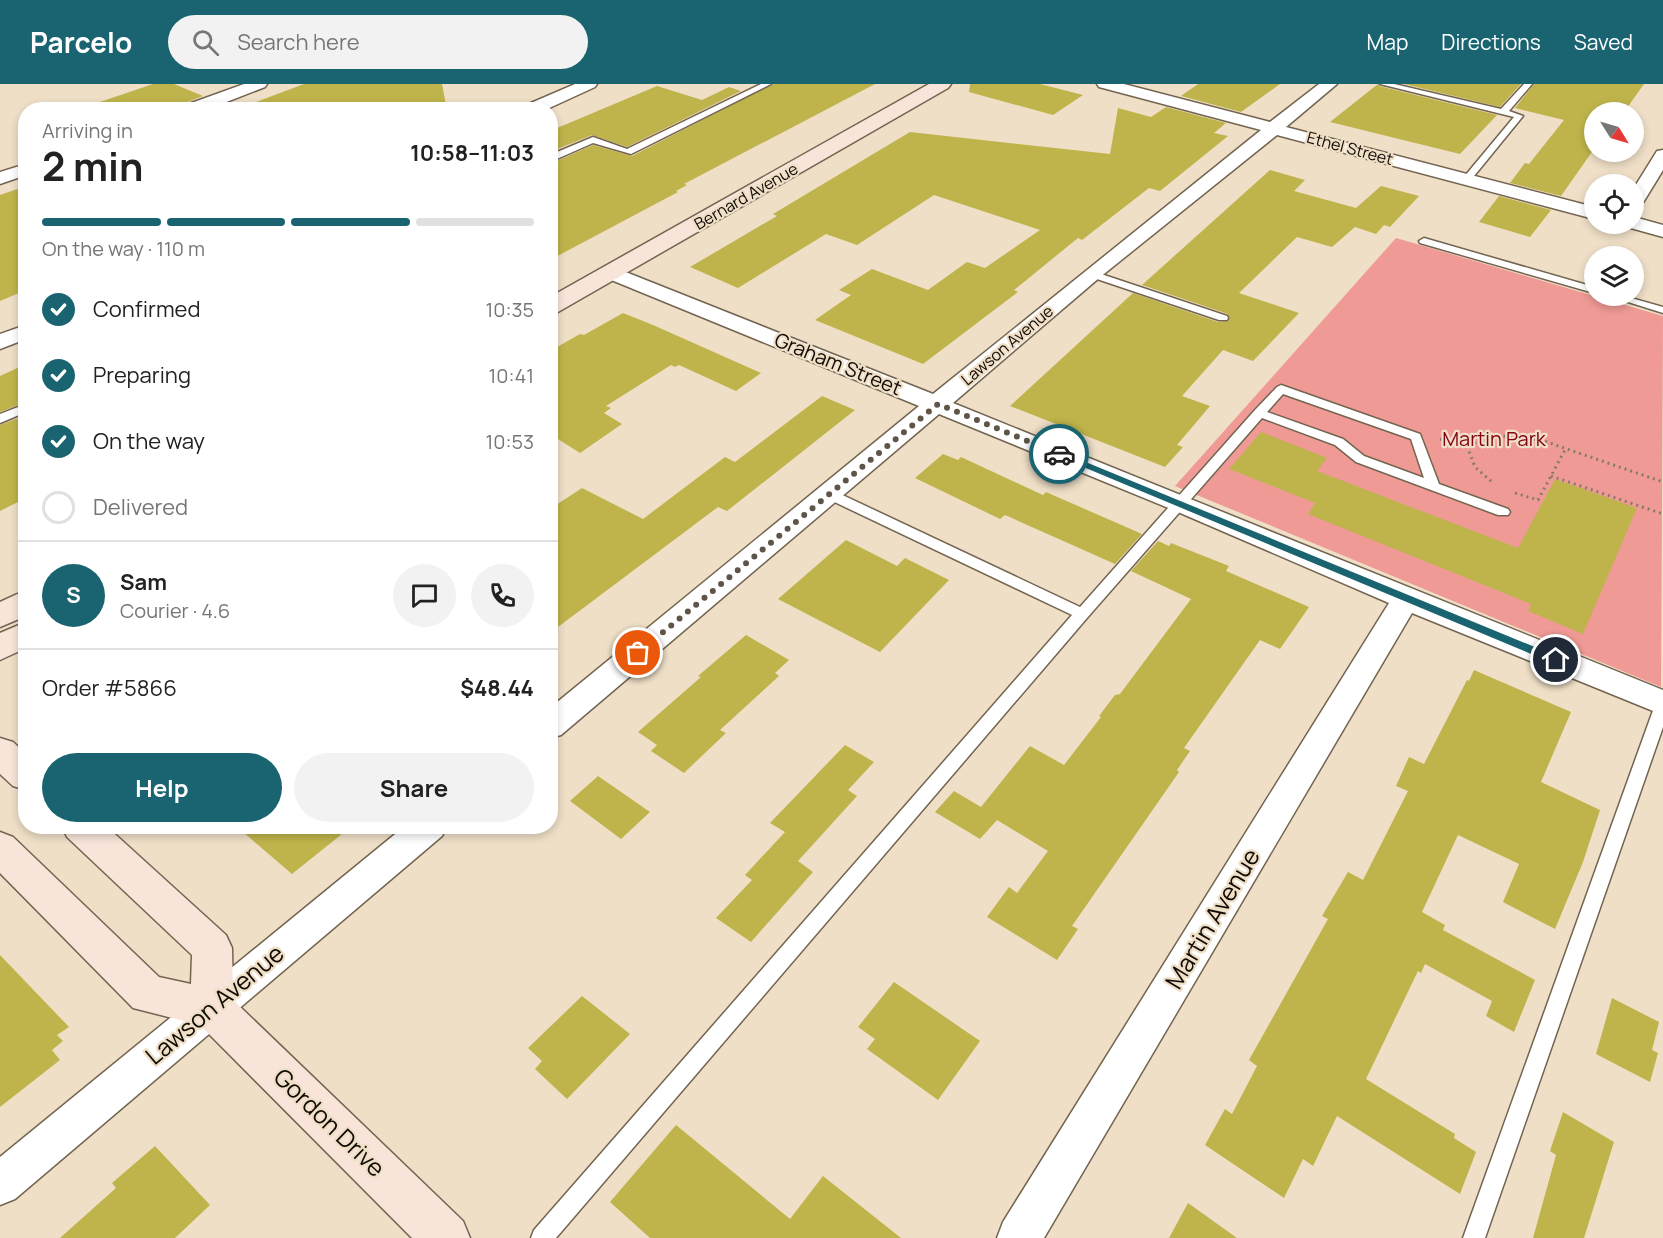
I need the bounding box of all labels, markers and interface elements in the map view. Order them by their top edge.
search box [168,15,588,69]
text: Parcelo [30,23,132,61]
icon: search [189,26,222,59]
text: Search here [237,27,360,57]
text: Map [1367,28,1408,56]
text: Directions [1441,28,1541,56]
text: Saved [1574,28,1633,56]
north arrow [1584,102,1644,162]
map controls [1584,102,1644,306]
text: Arriving in [42,117,133,144]
street label: Ethel Street [1305,126,1395,170]
text: 10:58–11:03 [410,138,534,168]
text: 2 min [42,139,143,193]
street label: Bernard Avenue [690,157,802,235]
button: locate [1584,174,1644,234]
text: On the way · 110 m [42,235,205,262]
button: layers [1584,246,1644,306]
icon: check [42,293,75,326]
text: Confirmed [93,294,201,324]
text: 10:35 [485,296,534,323]
street label: Lawson Avenue [956,300,1058,390]
street label: Graham Street [771,326,906,401]
icon: check [42,359,75,392]
text: Preparing [93,360,191,390]
text: 10:41 [488,362,534,389]
courier [1029,424,1089,484]
icon: check [42,425,75,458]
park label: Martin Park [1442,425,1547,452]
text: On the way [93,426,205,456]
text: 10:53 [485,428,534,455]
icon: car [1043,438,1076,471]
text: Delivered [93,492,188,522]
button: chat [393,564,456,627]
button: phone [471,564,534,627]
text: Sam [120,567,167,597]
text: S [66,580,81,610]
text: Courier · 4.6 [120,597,230,624]
pin [612,627,663,678]
pin [1530,634,1581,685]
icon: bag [621,636,654,669]
icon: home [1539,643,1572,676]
text: Order #5866 [42,673,177,703]
text: $48.44 [460,673,534,703]
button: Help [42,753,282,822]
button: Share [294,753,534,822]
street label: Martin Avenue [1157,842,1267,995]
street label: Lawson Avenue [138,936,290,1071]
street label: Gordon Drive [267,1060,393,1184]

